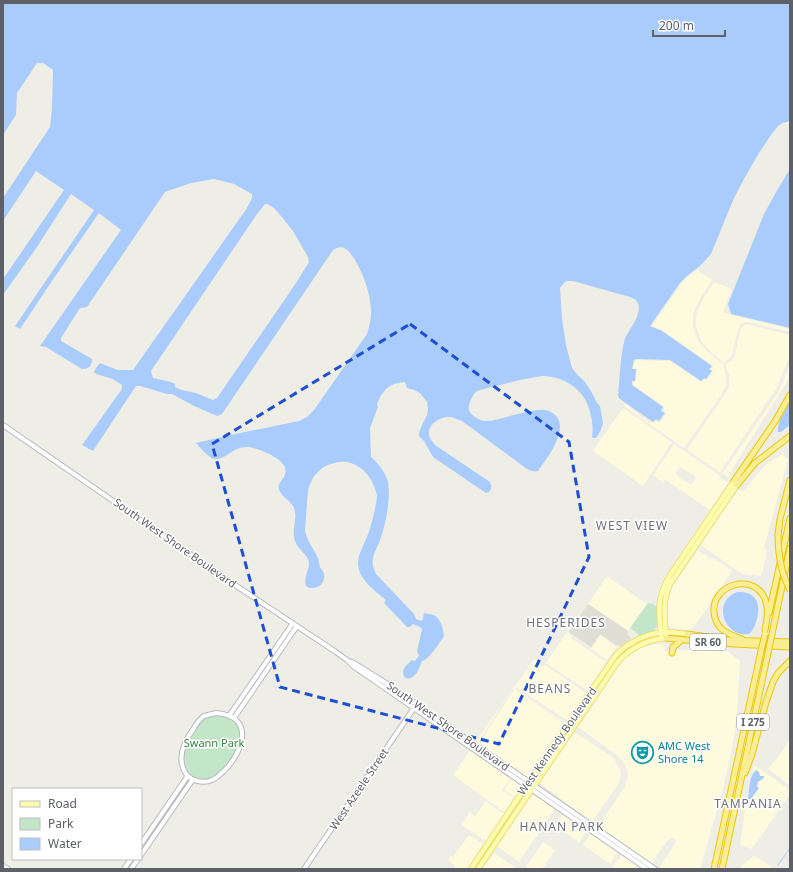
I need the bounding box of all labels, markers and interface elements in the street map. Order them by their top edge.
scale bar [653,12,725,38]
text: 200 m [659,17,694,34]
street label: South West Shore Boulevard [111,494,240,591]
district label: WEST VIEW [596,517,668,534]
district label: HESPERIDES [526,614,606,631]
road number: SR 60 [690,634,726,650]
street label: South West Shore Boulevard [384,677,513,774]
district label: BEANS [529,680,571,697]
street label: West Kennedy Boulevard [514,684,600,798]
road number: I 275 [737,714,769,730]
park label: Swann Park [184,735,244,750]
place label: AMC West Shore 14 [658,738,710,766]
theatre icon: AMC West Shore 14 [630,739,656,765]
street label: West Azeele Street [326,745,392,833]
legend [12,788,142,860]
text: Road [48,795,77,812]
district label: TAMPANIA [714,795,782,812]
text: Park [48,815,74,832]
district label: HANAN PARK [520,818,604,835]
text: Water [48,835,82,852]

